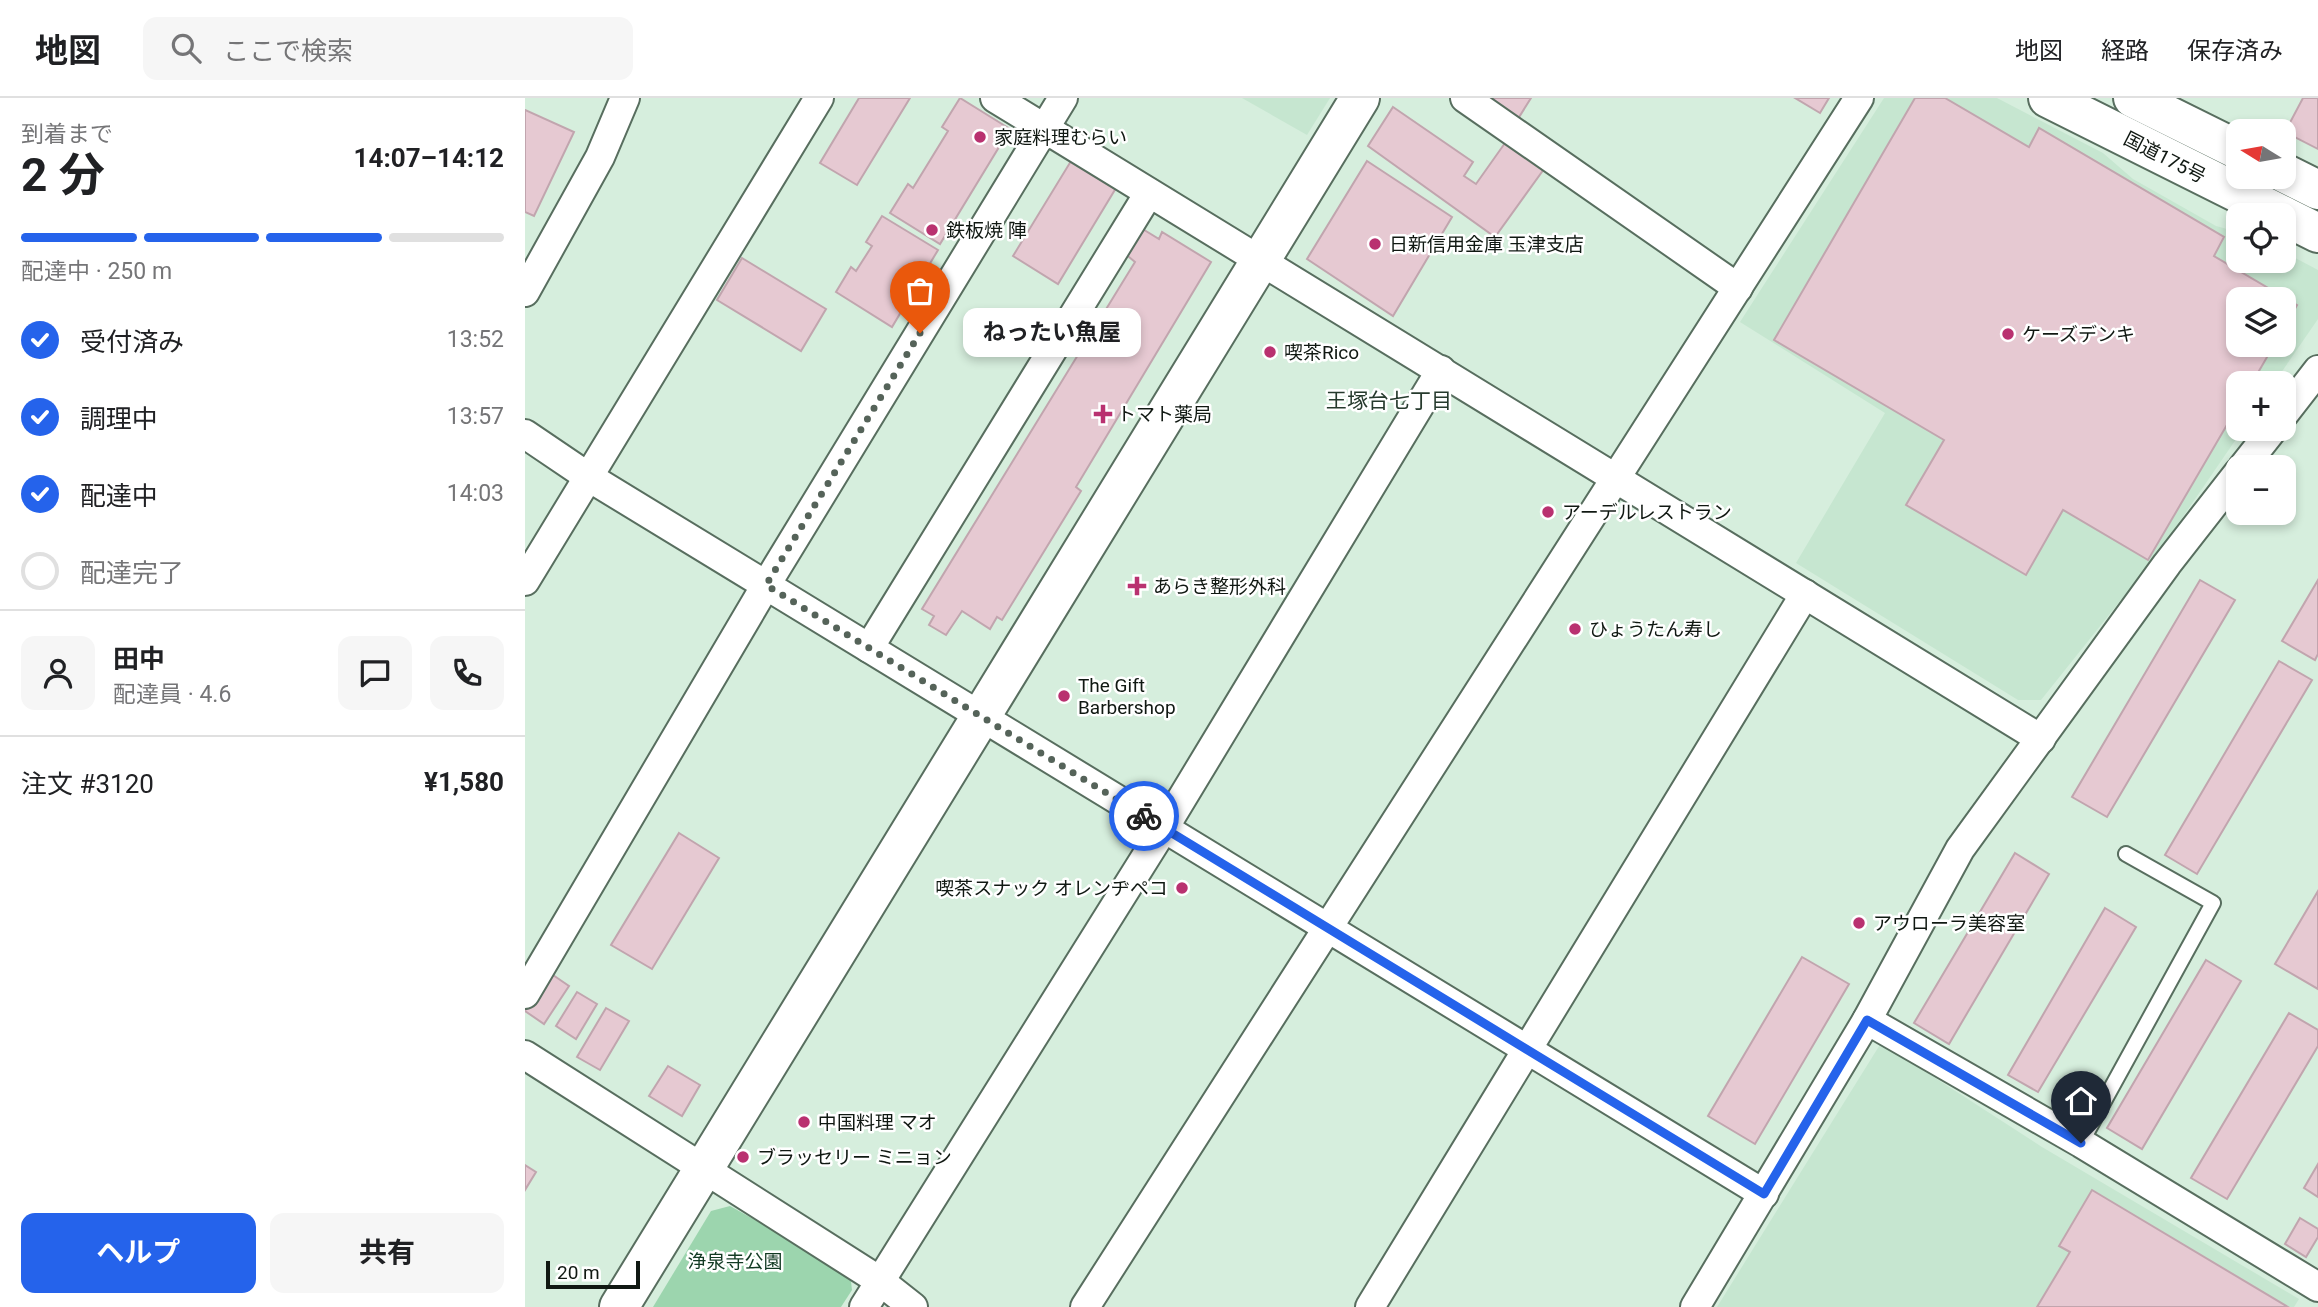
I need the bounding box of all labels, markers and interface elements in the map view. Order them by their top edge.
search box [143,17,633,80]
icon: search [167,29,205,67]
text: 地図 [35,31,101,70]
text: ここで検索 [223,36,353,66]
text: 地図 [2015,37,2063,65]
text: 経路 [2101,37,2149,65]
text: 保存済み [2187,37,2283,65]
north arrow [2226,119,2296,189]
map controls [2226,119,2296,525]
text: 到着まで [21,121,113,148]
place label: 家庭料理むらい [994,126,1127,149]
street label: 国道175号 [2120,127,2210,188]
marker: 家庭料理むらい [972,129,988,145]
text: 14:07–14:12 [354,143,504,173]
text: 2 分 [21,148,105,202]
button: locate [2226,203,2296,273]
place label: 鉄板焼 陣 [946,219,1027,242]
marker: 鉄板焼 陣 [924,222,940,238]
place label: 日新信用金庫 玉津支店 [1389,233,1584,256]
marker: 日新信用金庫 玉津支店 [1367,236,1383,252]
text: 配達中 · 250 m [21,258,172,285]
pin [890,261,950,333]
icon: bag [901,272,939,310]
button: layers [2226,287,2296,357]
callout: ねったい魚屋 [962,308,1141,358]
text: ねったい魚屋 [983,319,1121,346]
icon: check [21,321,59,359]
place label: ケーズデンキ [2022,323,2135,346]
text: 13:52 [447,326,504,353]
marker: ケーズデンキ [2000,326,2016,342]
text: 受付済み [80,327,184,357]
place label: 喫茶Rico [1284,341,1359,364]
marker: 喫茶Rico [1262,344,1278,360]
button: + [2226,371,2296,441]
district label: 王塚台七丁目 [1326,389,1452,413]
icon: check [21,398,59,436]
text: 13:57 [447,403,504,430]
place label: トマト薬局 [1117,403,1212,426]
text: 調理中 [80,404,158,434]
marker: トマト薬局 [1095,406,1111,422]
button: − [2226,455,2296,525]
icon: check [21,475,59,513]
text: 14:03 [447,480,504,507]
text: 配達中 [80,481,158,511]
place label: アーデルレストラン [1562,501,1732,524]
marker: アーデルレストラン [1540,504,1556,520]
text: 配達完了 [80,558,184,588]
place label: あらき整形外科 [1153,575,1286,598]
marker: あらき整形外科 [1127,576,1147,596]
place label: ひょうたん寿し [1589,618,1722,641]
marker: ひょうたん寿し [1567,621,1583,637]
button: person [21,636,95,710]
button: chat [338,636,412,710]
button: phone [430,636,504,710]
text: 田中 [113,644,165,674]
place label: The Gift Barbershop [1078,674,1176,719]
text: 配達員 · 4.6 [113,681,231,708]
marker: The Gift Barbershop [1056,688,1072,704]
text: ¥1,580 [424,767,504,797]
text: 注文 #3120 [21,769,154,799]
courier [1109,781,1179,851]
icon: bike [1125,797,1163,835]
place label: 喫茶スナック オレンヂペコ [935,877,1168,900]
marker: 喫茶スナック オレンヂペコ [1174,880,1190,896]
place label: アウローラ美容室 [1873,912,2025,935]
marker: アウローラ美容室 [1851,915,1867,931]
pin [2051,1071,2111,1143]
icon: home [2062,1082,2100,1120]
place label: 中国料理 マオ [818,1111,937,1134]
marker: 中国料理 マオ [796,1114,812,1130]
place label: ブラッセリー ミニョン [757,1146,952,1169]
marker: ブラッセリー ミニョン [735,1149,751,1165]
button: ヘルプ [21,1213,256,1293]
button: 共有 [270,1213,504,1293]
park label: 浄泉寺公園 [687,1250,783,1273]
scale bar [546,1258,641,1290]
text: 20 m [557,1261,600,1284]

